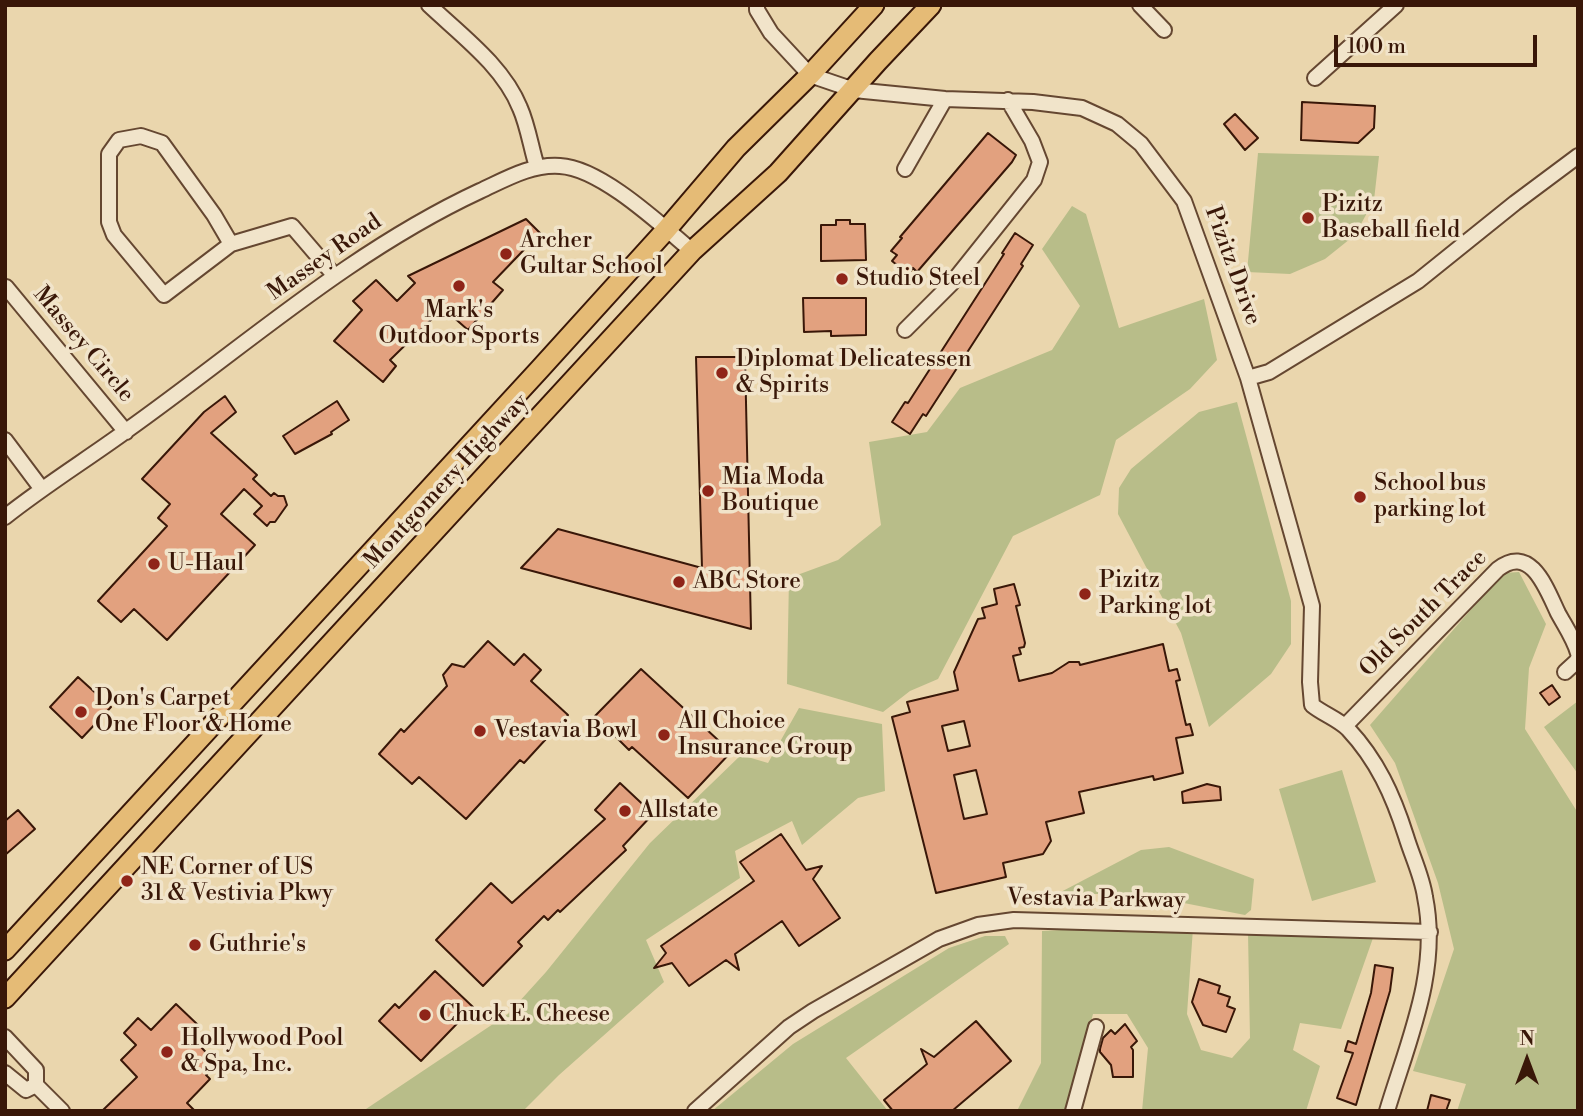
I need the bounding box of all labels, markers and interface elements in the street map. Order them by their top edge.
scale bar [1338,21,1541,65]
text: 100 m [1347,34,1406,60]
place label: Pizitz Baseball field [1322,191,1460,245]
street label: Pizitz Drive [1198,203,1266,329]
street label: Massey Road [263,209,387,307]
marker: Pizitz Baseball field [1300,210,1316,226]
place label: Archer Gultar School [520,227,663,281]
marker: Archer Gultar School [498,246,514,262]
place label: Studio Steel [856,265,980,293]
marker: Studio Steel [834,271,850,287]
marker: Mark's Outdoor Sports [451,278,467,294]
street label: Massey Circle [27,282,139,408]
place label: Mark's Outdoor Sports [378,297,540,351]
place label: Diplomat Delicatessen & Spirits [736,346,971,400]
marker: Diplomat Delicatessen & Spirits [714,365,730,381]
street label: Montgomery Highway [359,389,535,575]
place label: Mia Moda Boutique [722,464,824,518]
place label: School bus parking lot [1374,470,1486,524]
marker: Mia Moda Boutique [700,483,716,499]
marker: School bus parking lot [1352,489,1368,505]
street label: Old South Trace [1355,545,1493,683]
place label: U-Haul [168,550,244,578]
marker: U-Haul [146,556,162,572]
place label: Pizitz Parking lot [1099,567,1212,621]
place label: ABC Store [693,568,801,596]
marker: ABC Store [671,574,687,590]
marker: Pizitz Parking lot [1077,586,1093,602]
place label: Don's Carpet One Floor & Home [95,685,292,739]
marker: Don's Carpet One Floor & Home [73,704,89,720]
place label: All Choice Insurance Group [678,708,853,762]
place label: Vestavia Bowl [494,717,637,745]
marker: Vestavia Bowl [472,723,488,739]
marker: All Choice Insurance Group [656,727,672,743]
place label: Allstate [639,797,718,825]
marker: Allstate [617,803,633,819]
place label: NE Corner of US 31 & Vestivia Pkwy [141,854,333,908]
marker: NE Corner of US 31 & Vestivia Pkwy [119,873,135,889]
street label: Vestavia Parkway [1007,885,1185,915]
place label: Guthrie's [209,931,306,959]
marker: Guthrie's [187,937,203,953]
place label: Chuck E. Cheese [439,1001,610,1029]
marker: Chuck E. Cheese [417,1007,433,1023]
place label: Hollywood Pool & Spa, Inc. [181,1025,343,1079]
north arrow [1492,1025,1562,1095]
text: N [1519,1027,1535,1051]
marker: Hollywood Pool & Spa, Inc. [159,1044,175,1060]

